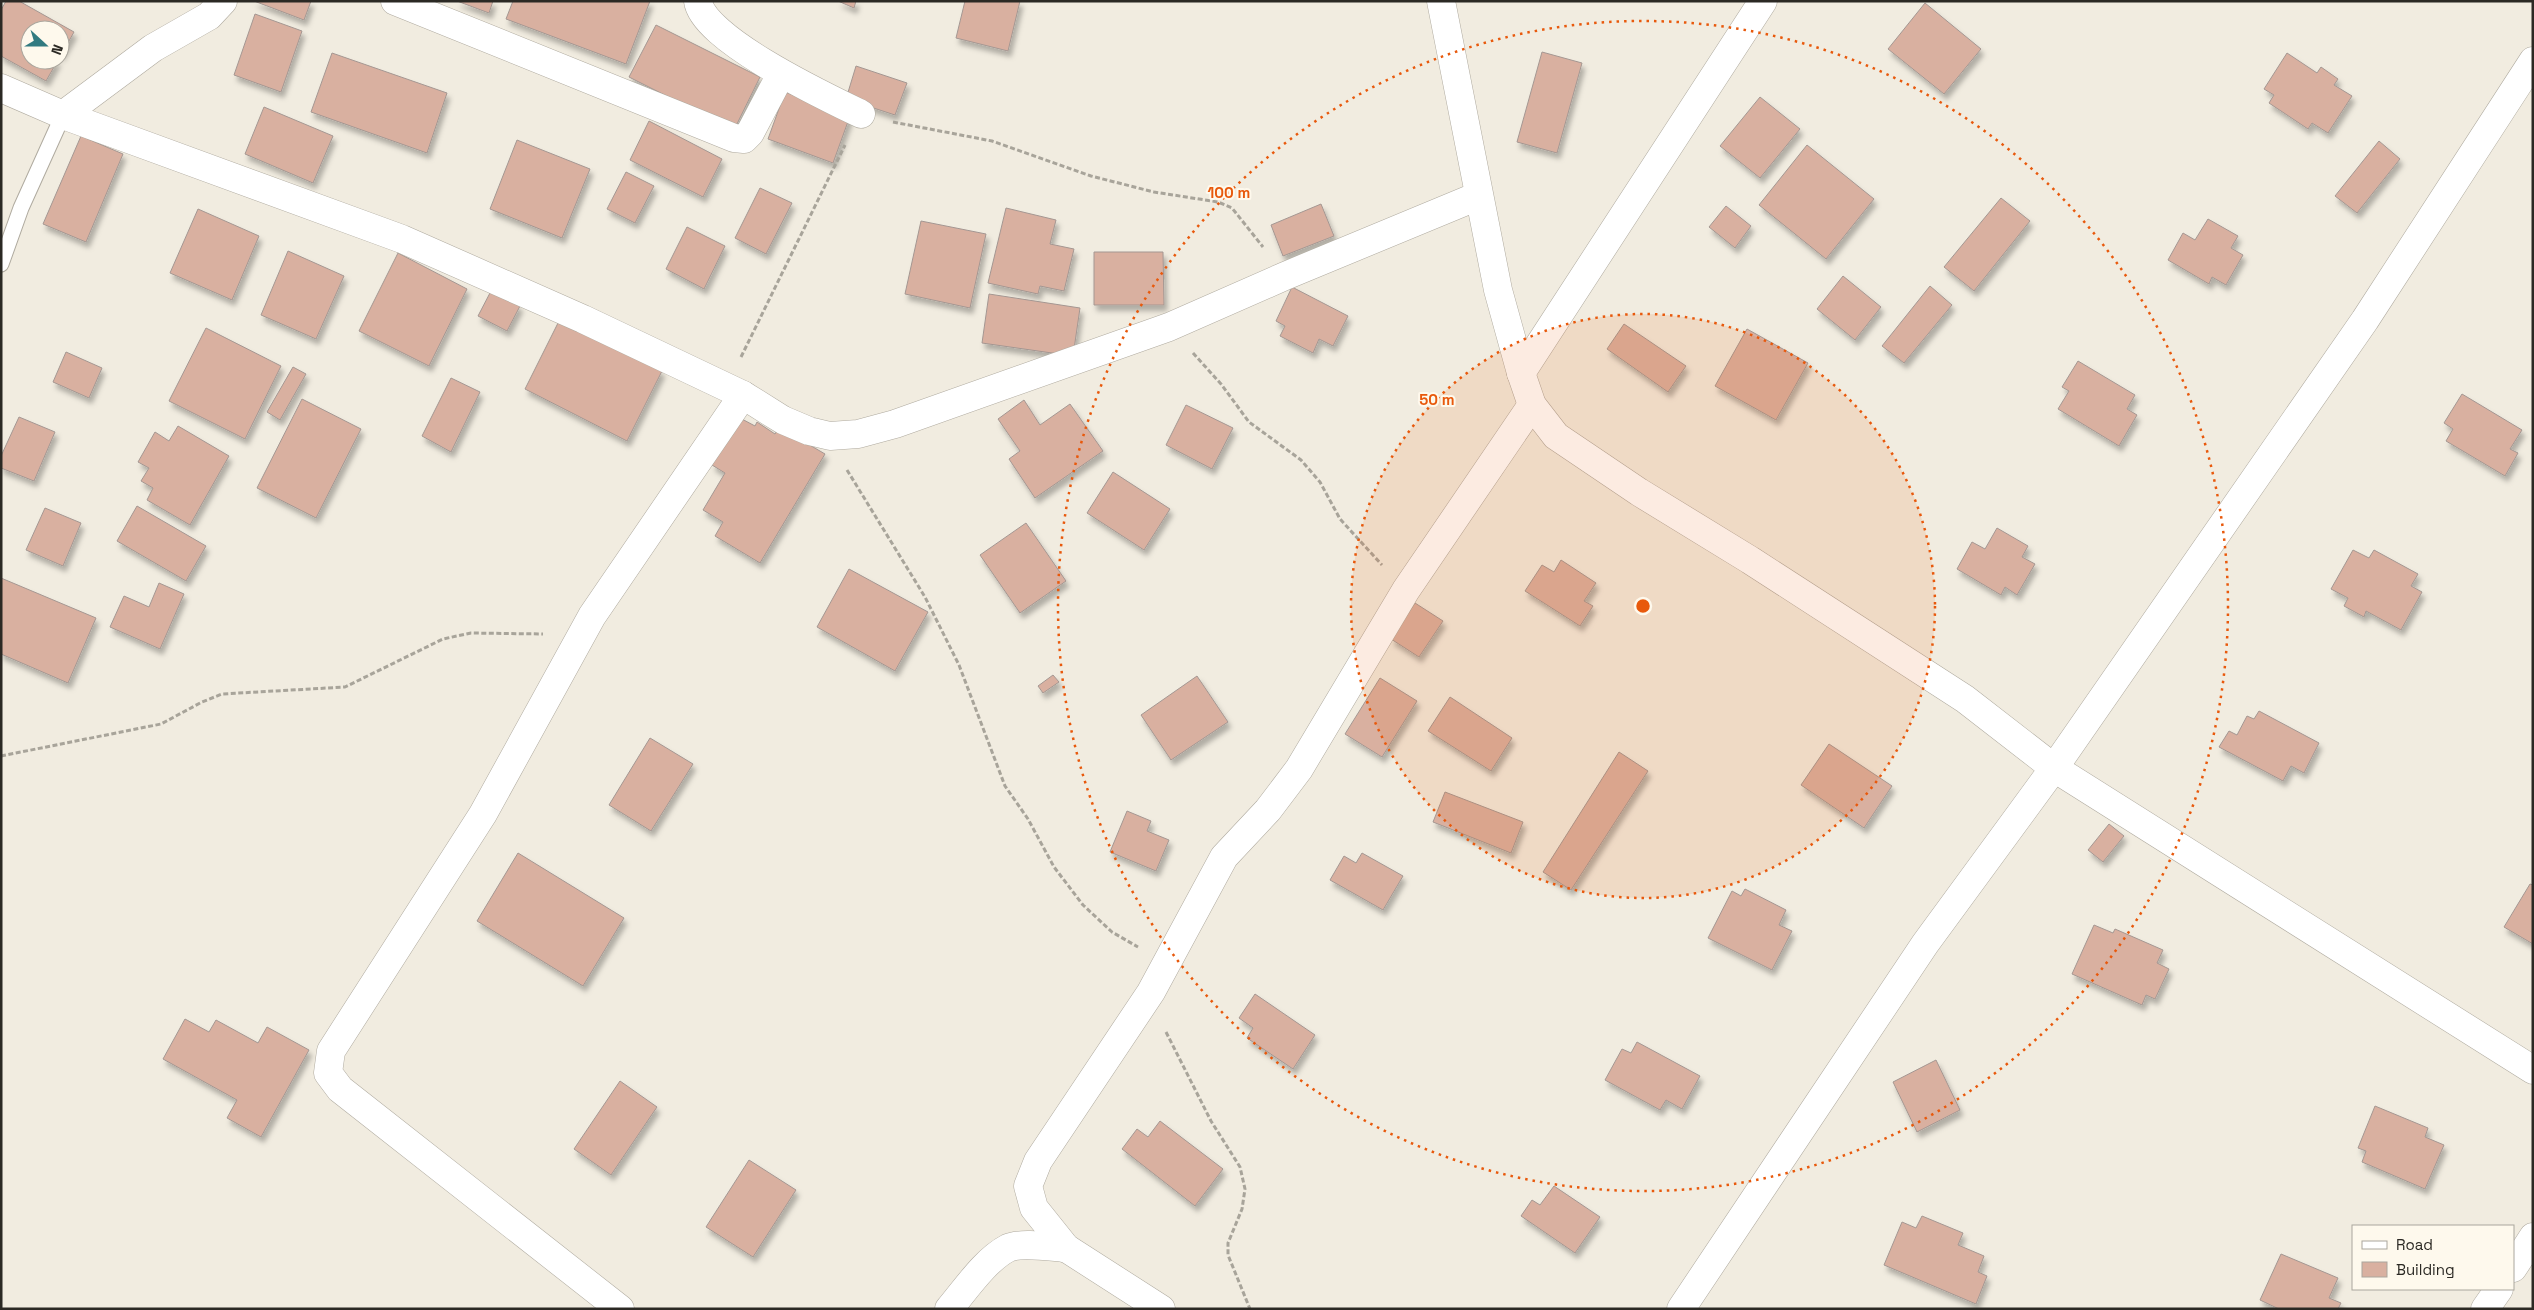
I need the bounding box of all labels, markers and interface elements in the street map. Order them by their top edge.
north arrow [20,20,70,70]
text: N [47,42,67,57]
text: 100 m [1208,183,1250,202]
text: 50 m [1419,390,1455,409]
centre of rings [1634,597,1652,615]
legend [2352,1225,2514,1290]
text: Road [2396,1235,2433,1254]
text: Building [2396,1260,2455,1279]

